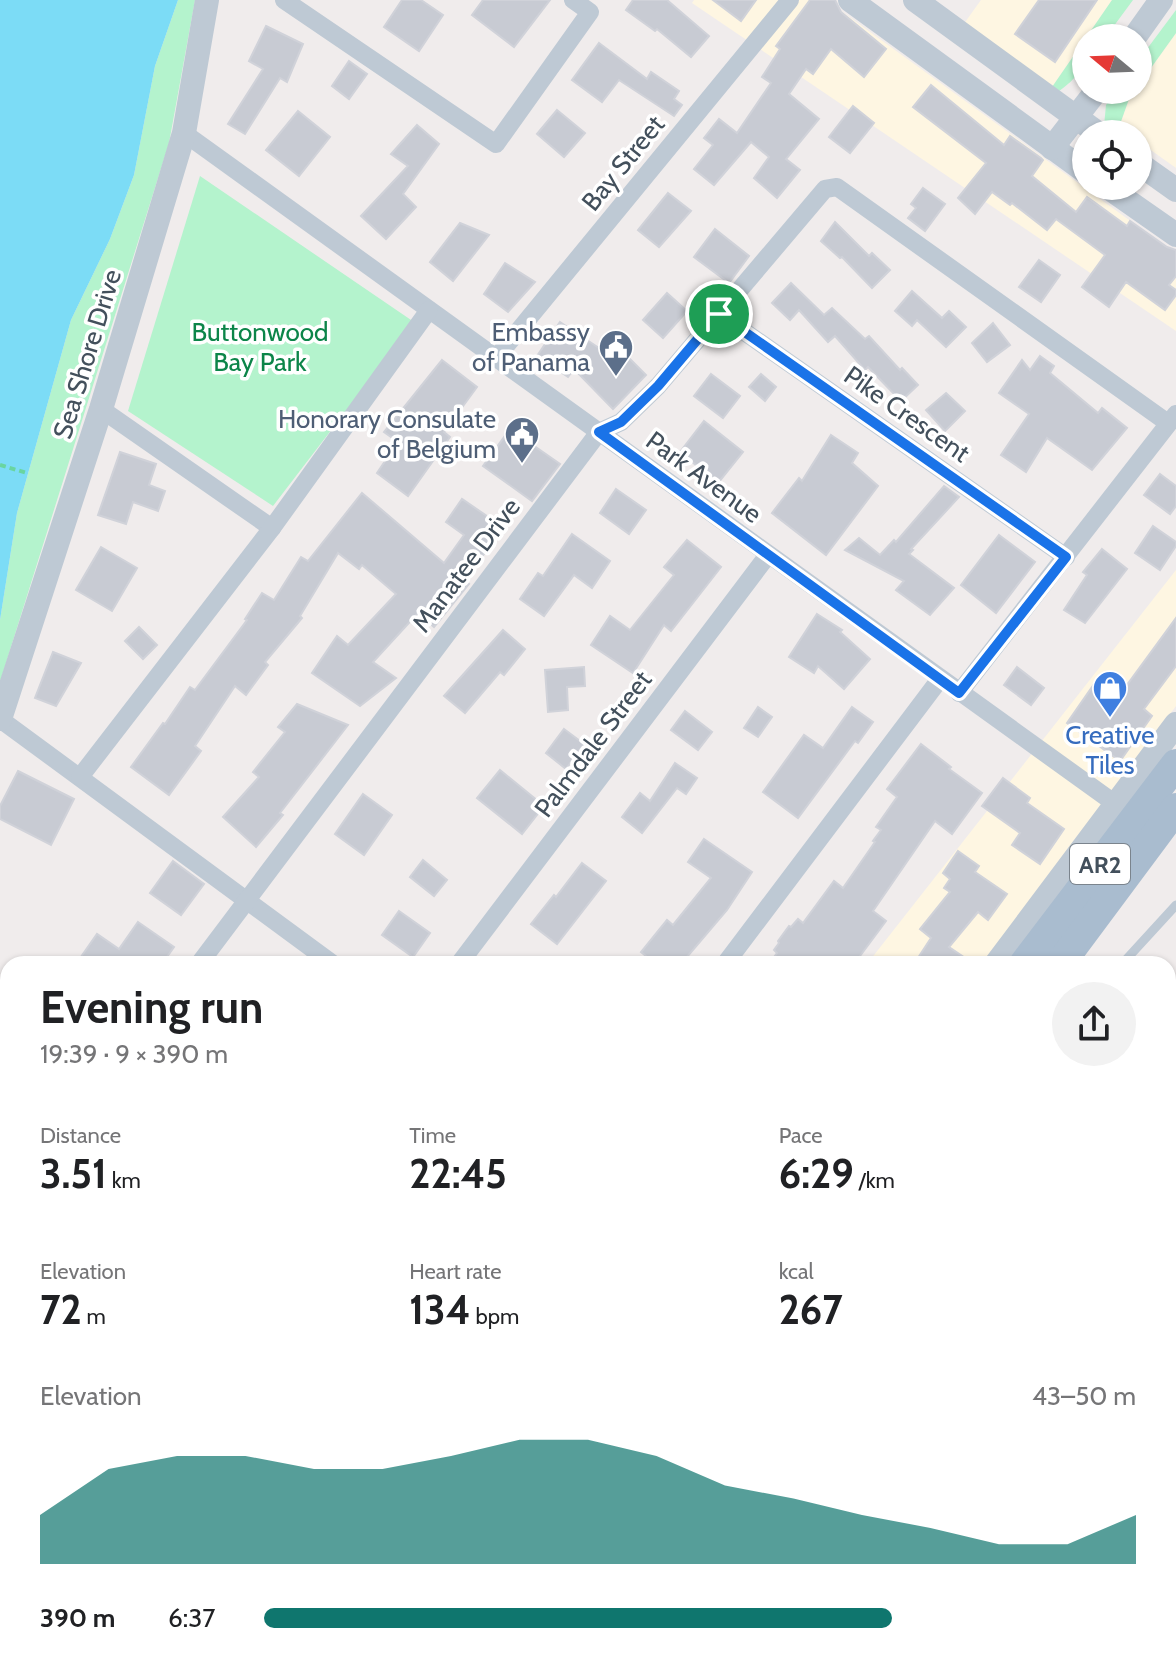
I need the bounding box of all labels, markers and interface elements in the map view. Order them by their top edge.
north arrow [1072,24,1152,104]
map controls [1072,24,1152,200]
street label: Bay Street [575,109,671,217]
button: locate [1072,120,1152,200]
street label: Sea Shore Drive [46,265,128,443]
pin [685,280,753,348]
icon: arrive [697,292,741,336]
park label: Buttonwood Bay Park [192,316,328,378]
place label: Embassy of Panama [472,316,591,378]
public building icon: Embassy of Panama [597,328,635,378]
street label: Pike Crescent [838,359,976,469]
place label: Honorary Consulate of Belgium [278,403,496,465]
public building icon: Honorary Consulate of Belgium [503,415,541,465]
street label: Park Avenue [640,424,768,530]
street label: Manatee Drive [405,492,527,638]
street label: Palmdale Street [528,664,659,823]
shop icon: Creative Tiles [1091,669,1129,719]
place label: Creative Tiles [1065,719,1155,781]
road number: AR2 [1070,844,1130,884]
text: Evening run [40,981,263,1034]
button: share [1052,982,1136,1066]
text: 19:39 · 9 × 390 m [40,1038,228,1070]
text: Distance [40,1122,121,1149]
text: Time [409,1122,456,1149]
text: Pace [779,1122,823,1149]
text: 3.51 [40,1149,107,1198]
text: 22:45 [409,1149,507,1198]
text: 6:29 [779,1149,854,1198]
text: km [107,1167,141,1194]
text: /km [854,1167,895,1194]
text: Elevation [40,1258,126,1285]
text: Heart rate [409,1258,501,1285]
text: kcal [779,1258,814,1285]
text: 72 [40,1285,82,1334]
text: 134 [409,1285,471,1334]
text: 267 [779,1285,843,1334]
text: m [82,1303,106,1330]
text: bpm [471,1303,519,1330]
text: Elevation [40,1380,142,1412]
text: 43–50 m [1032,1380,1136,1412]
text: 390 m [40,1602,115,1634]
text: 6:37 [168,1602,215,1634]

